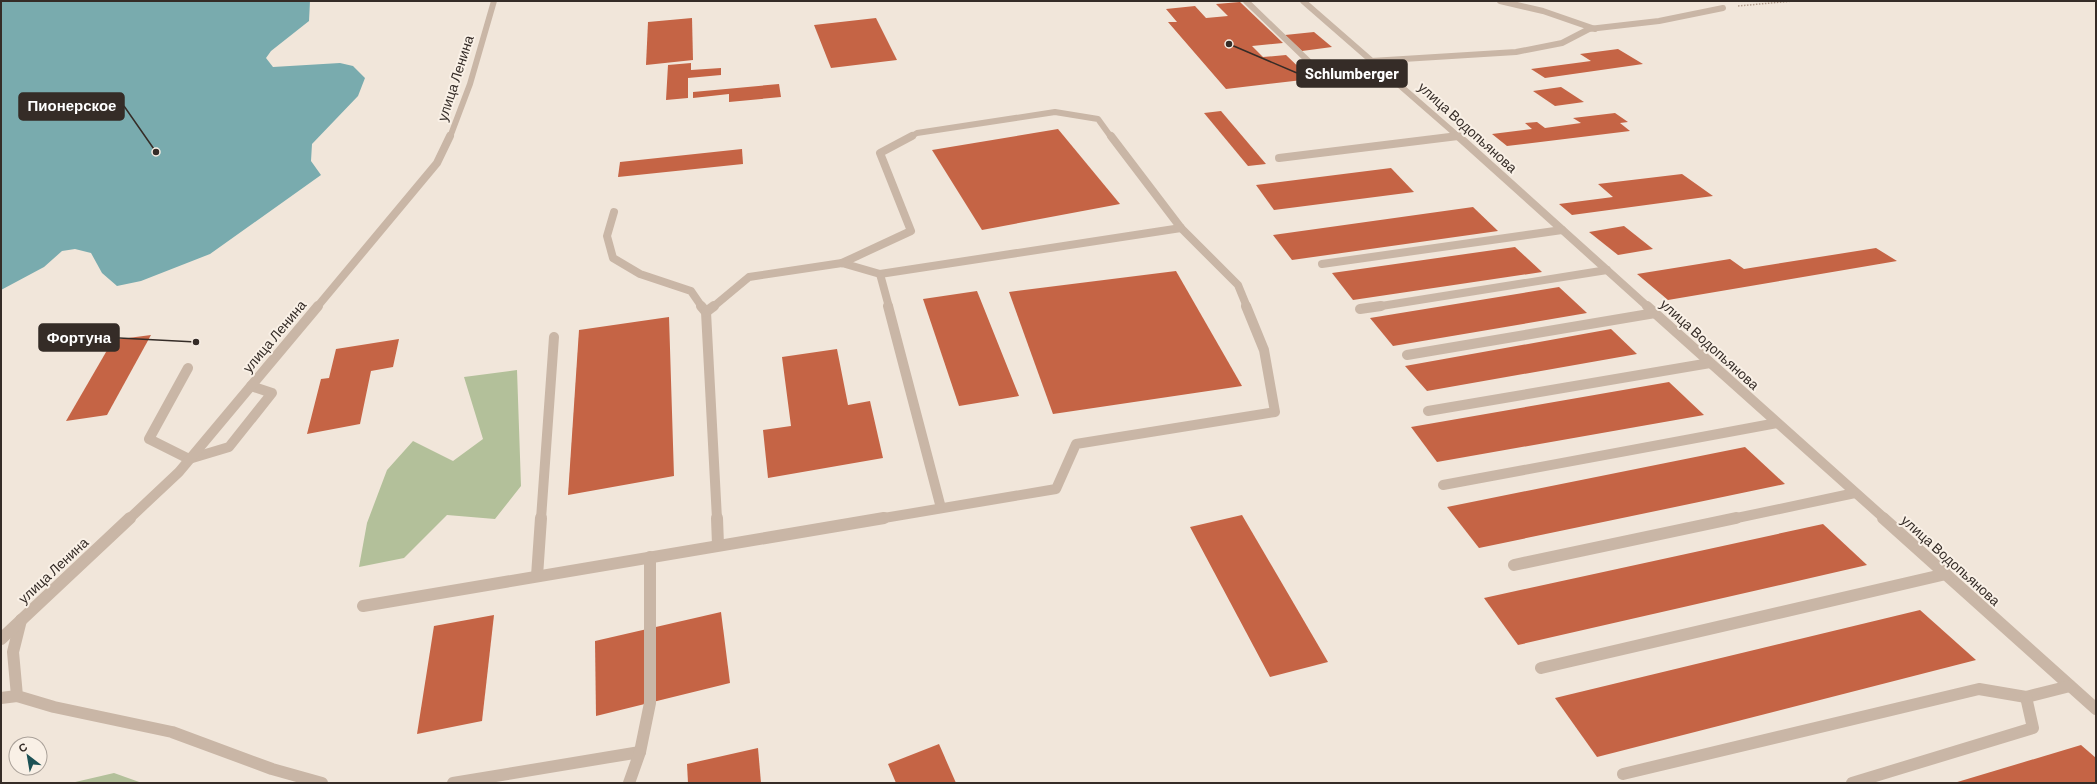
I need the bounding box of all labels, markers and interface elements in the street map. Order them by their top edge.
street label: улица Ленина [433,33,477,123]
callout: Schlumberger [1297,60,1407,87]
text: Schlumberger [1305,64,1399,82]
street label: улица Водопьянова [1415,78,1521,176]
callout: Пионерское [19,93,124,120]
text: Пионерское [28,96,116,114]
street label: улица Водопьянова [1657,295,1763,393]
street label: улица Ленина [239,296,309,376]
callout: Фортуна [39,324,119,351]
text: Фортуна [47,328,112,346]
street label: улица Водопьянова [1898,511,2004,609]
street label: улица Ленина [15,533,92,607]
north arrow [8,736,48,776]
text: С [16,739,29,755]

